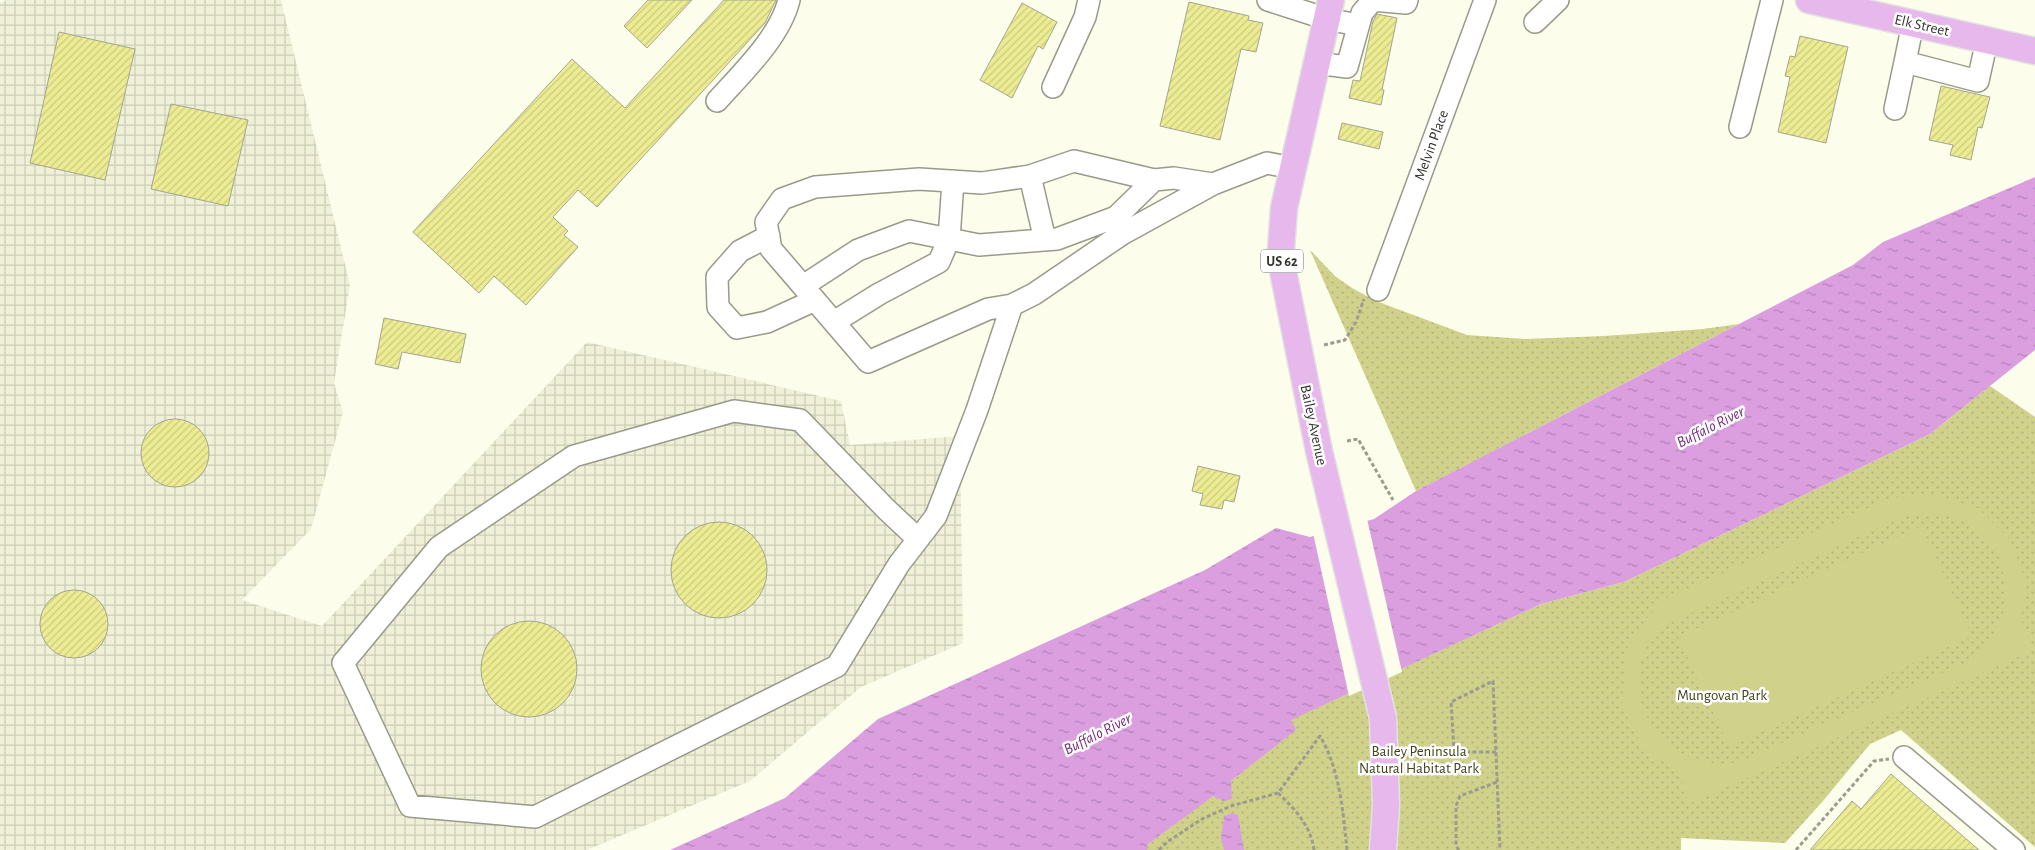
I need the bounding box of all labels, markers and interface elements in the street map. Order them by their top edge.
street label: Elk Street [1893,12,1951,39]
street label: Melvin Place [1412,108,1451,182]
road number: US 62 [1261,250,1303,272]
street label: Bailey Avenue [1298,384,1329,467]
water label: Buffalo River [1674,403,1748,451]
park label: Mungovan Park [1677,688,1767,703]
water label: Buffalo River [1061,710,1135,758]
park label: Bailey Peninsula Natural Habitat Park [1359,744,1479,776]

